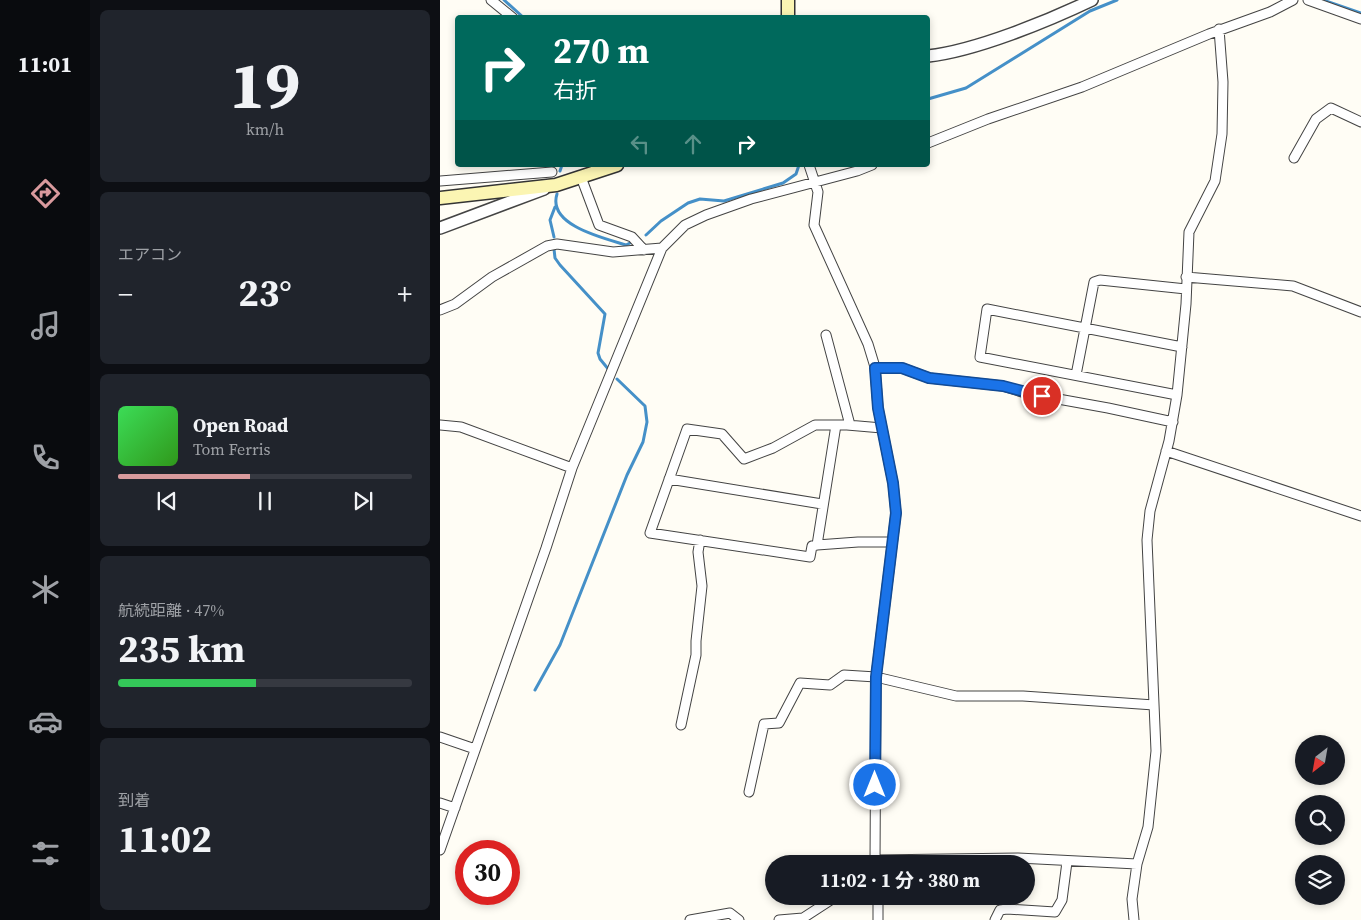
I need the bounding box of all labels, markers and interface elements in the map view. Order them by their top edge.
text: 270 m [553,27,649,75]
icon: right [470,35,535,100]
text: 19 [230,41,300,130]
text: 11:01 [18,49,72,79]
text: 右折 [553,75,597,105]
text: km/h [246,118,284,140]
icon: left [626,130,654,158]
icon: ahead [679,130,707,158]
icon: right [732,130,760,158]
icon: directions [28,176,63,211]
text: エアコン [118,243,182,265]
text: 23° [238,267,292,319]
text: − [118,275,133,313]
text: + [397,275,412,313]
icon: music [28,308,63,343]
pin [1021,375,1063,417]
icon: arrive [1028,382,1056,410]
text: Open Road [193,412,288,438]
text: Tom Ferris [193,438,271,460]
icon: phone [28,440,63,475]
icon: previous [153,487,181,515]
icon: pause [251,487,279,515]
icon: next [349,487,377,515]
icon: climate [28,572,63,607]
text: 航続距離 · 47% [118,599,224,621]
text: 235 km [118,623,245,675]
icon: car [28,704,63,739]
north arrow [1295,735,1345,785]
map controls [1295,735,1345,905]
position arrow [848,758,900,810]
text: 到着 [118,789,150,811]
button: search [1295,795,1345,845]
text: 11:02 [118,813,212,865]
icon: filters [28,836,63,871]
speed limit sign: 30 [455,840,520,905]
button: layers [1295,855,1345,905]
text: 11:02 · 1 分 · 380 m [820,867,980,893]

